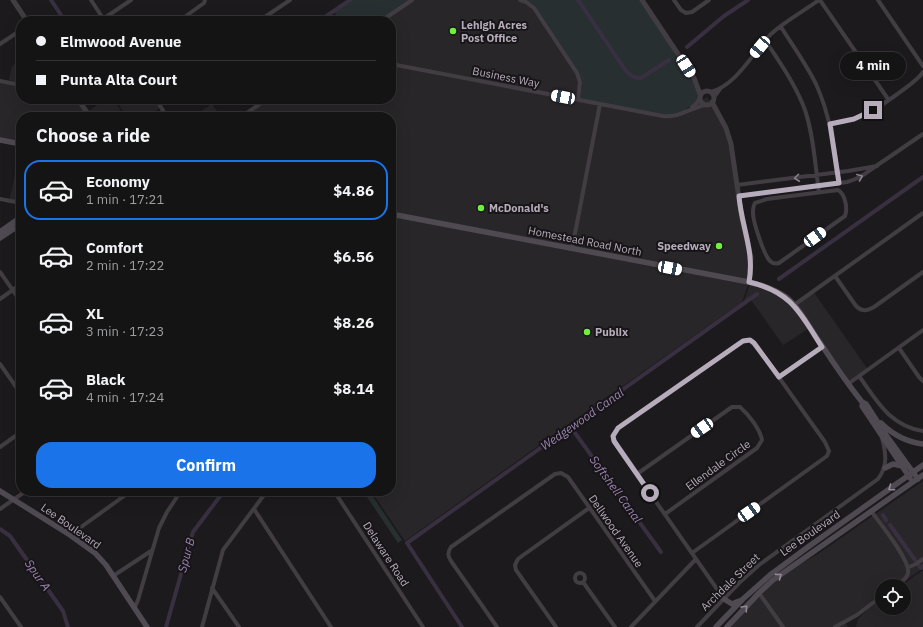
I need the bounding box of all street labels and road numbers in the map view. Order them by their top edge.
street label: Business Way [471,64,541,90]
street label: Homestead Road North [527,223,643,259]
street label: Ellendale Circle [683,437,753,493]
street label: Dellwood Avenue [586,492,646,570]
street label: Lee Boulevard [38,500,104,552]
street label: Lee Boulevard [777,507,843,559]
street label: Delaware Road [360,519,412,589]
street label: Archdale Street [697,550,763,614]

